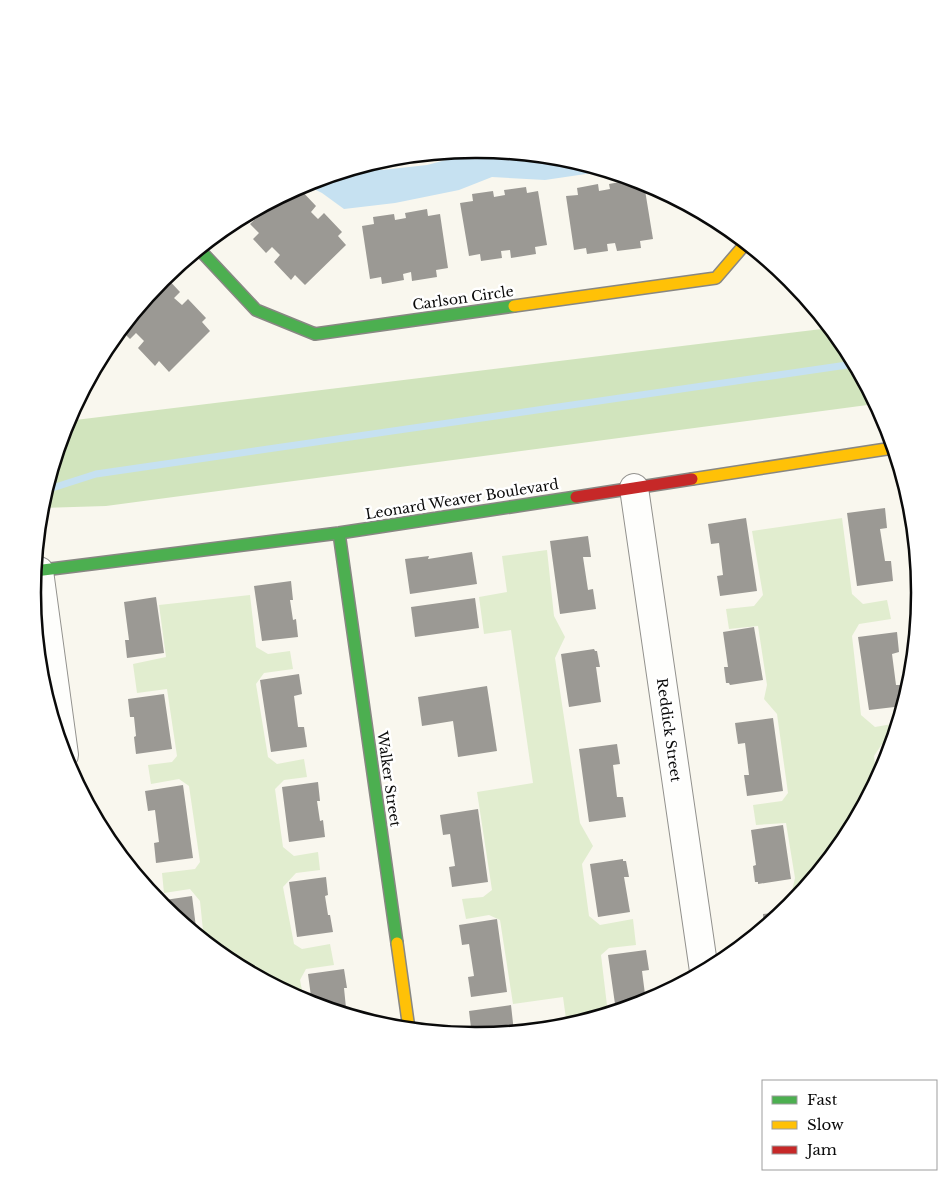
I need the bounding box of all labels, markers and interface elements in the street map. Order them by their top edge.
street label: Carlson Circle [411,282,515,314]
street label: Leonard Weaver Boulevard [364,475,560,523]
street label: Reddick Street [653,677,685,784]
street label: Walker Street [373,729,405,829]
legend [762,1080,937,1170]
text: Fast [807,1090,838,1109]
text: Slow [807,1115,844,1134]
text: Jam [805,1140,837,1159]

